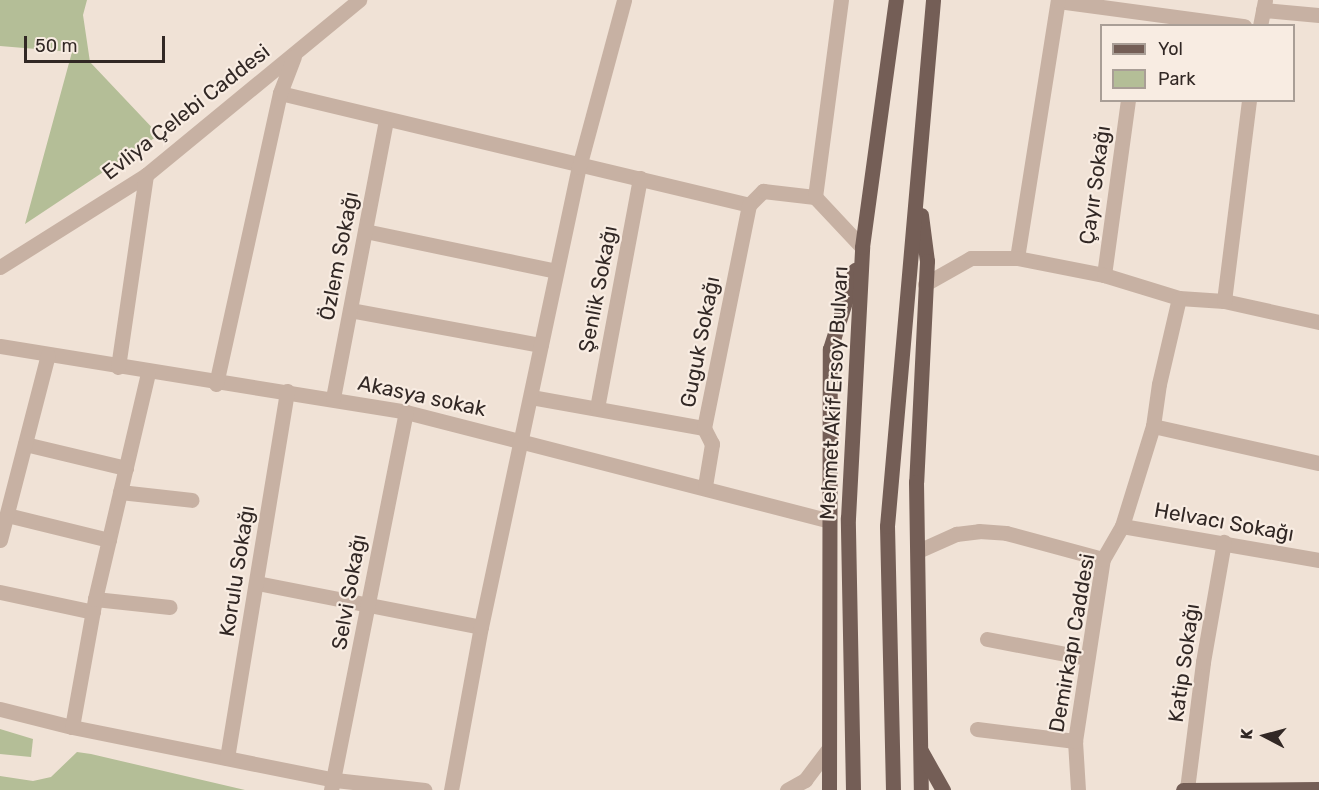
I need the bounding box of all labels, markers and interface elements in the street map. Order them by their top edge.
scale bar [27,24,168,62]
legend [1100,24,1295,102]
text: 50 m [35,35,78,57]
text: Yol [1158,38,1183,60]
street label: Evliya Çelebi Caddesi [97,39,275,185]
text: Park [1158,68,1195,90]
street label: Çayır Sokağı [1074,124,1116,246]
street label: Özlem Sokağı [314,190,364,322]
street label: Şenlik Sokağı [573,223,623,355]
street label: Mehmet Akif Ersoy Bulvarı [815,265,853,521]
street label: Guguk Sokağı [675,274,725,410]
street label: Akasya sokak [356,370,488,422]
street label: Helvacı Sokağı [1152,497,1296,547]
street label: Korulu Sokağı [214,504,260,638]
street label: Selvi Sokağı [326,532,372,652]
street label: Demirkapı Caddesi [1044,552,1100,734]
street label: Katip Sokağı [1163,602,1205,724]
north arrow [1235,706,1295,766]
text: K [1237,728,1257,740]

